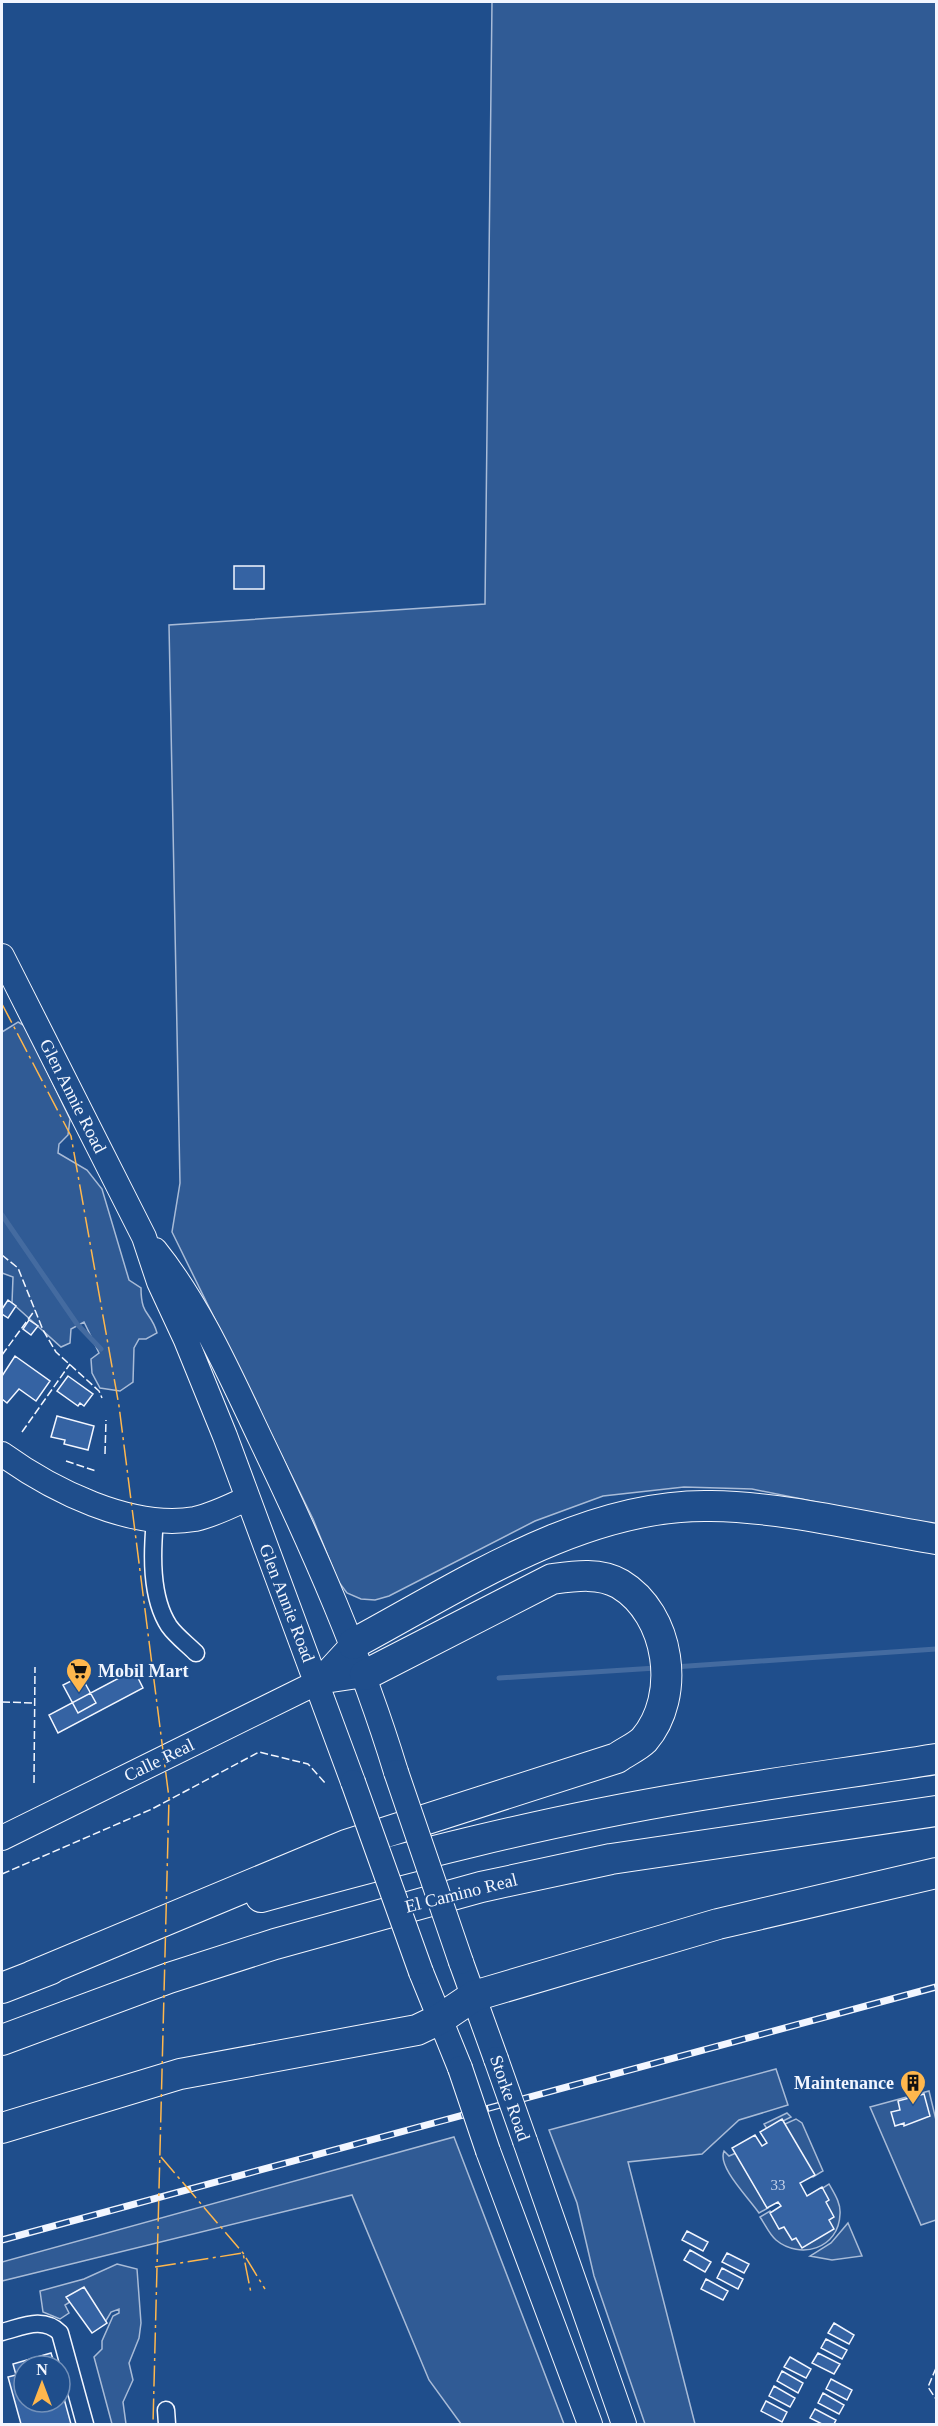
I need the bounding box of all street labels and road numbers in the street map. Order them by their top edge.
street label: Glen Annie Road [36,1036,110,1156]
street label: Glen Annie Road [255,1541,319,1665]
street label: Calle Real [121,1734,197,1786]
street label: El Camino Real [403,1869,519,1917]
street label: Storke Road [486,2052,534,2144]

